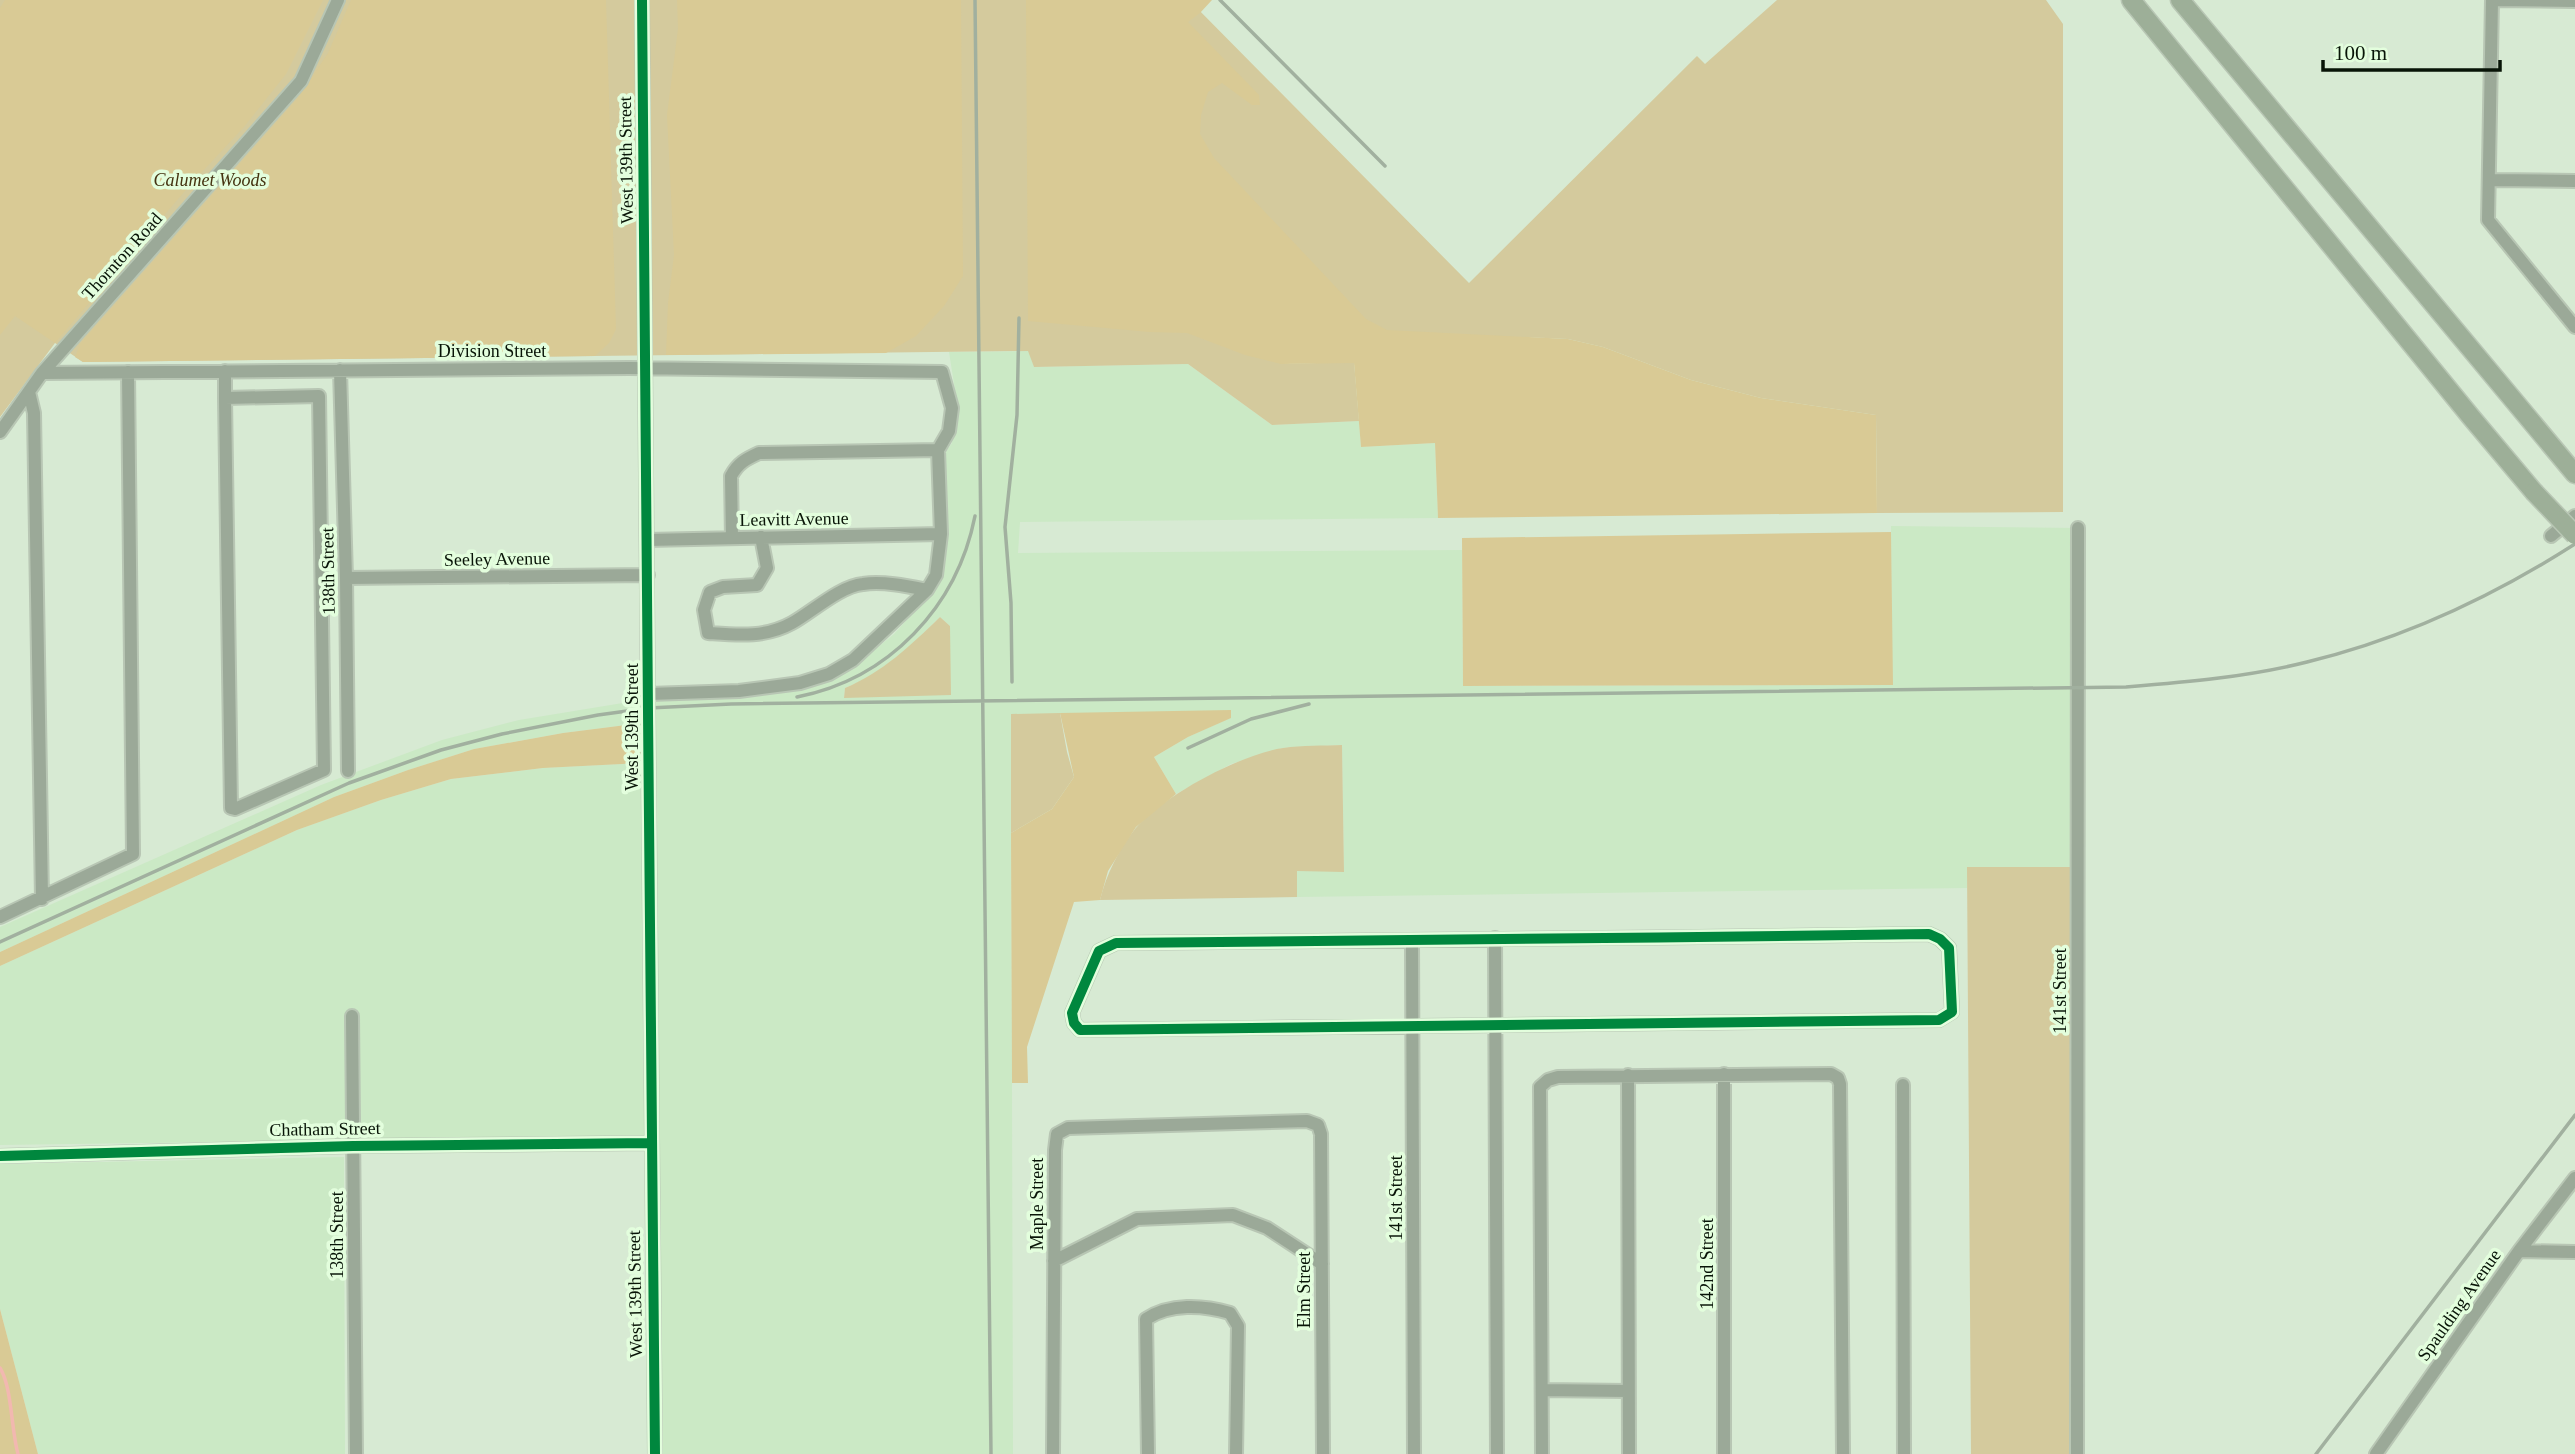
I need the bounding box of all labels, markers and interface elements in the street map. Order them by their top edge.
scale bar [2323,28,2500,72]
text: 100 m [2334,41,2387,65]
street label: West 139th Street [615,96,637,224]
park label: Calumet Woods [154,170,266,190]
street label: Thornton Road [78,209,166,303]
street label: Division Street [438,341,546,361]
street label: Leavitt Avenue [739,508,849,530]
street label: 138th Street [317,527,339,615]
street label: Seeley Avenue [444,548,550,570]
street label: West 139th Street [622,663,642,791]
street label: 141st Street [2050,948,2070,1034]
street label: Chatham Street [269,1118,381,1140]
street label: 141st Street [1386,1155,1406,1241]
street label: Maple Street [1027,1158,1047,1250]
street label: 138th Street [327,1191,347,1279]
street label: 142nd Street [1697,1218,1717,1310]
street label: West 139th Street [624,1230,646,1358]
street label: Spaulding Avenue [2413,1246,2505,1364]
street label: Elm Street [1294,1252,1314,1328]

